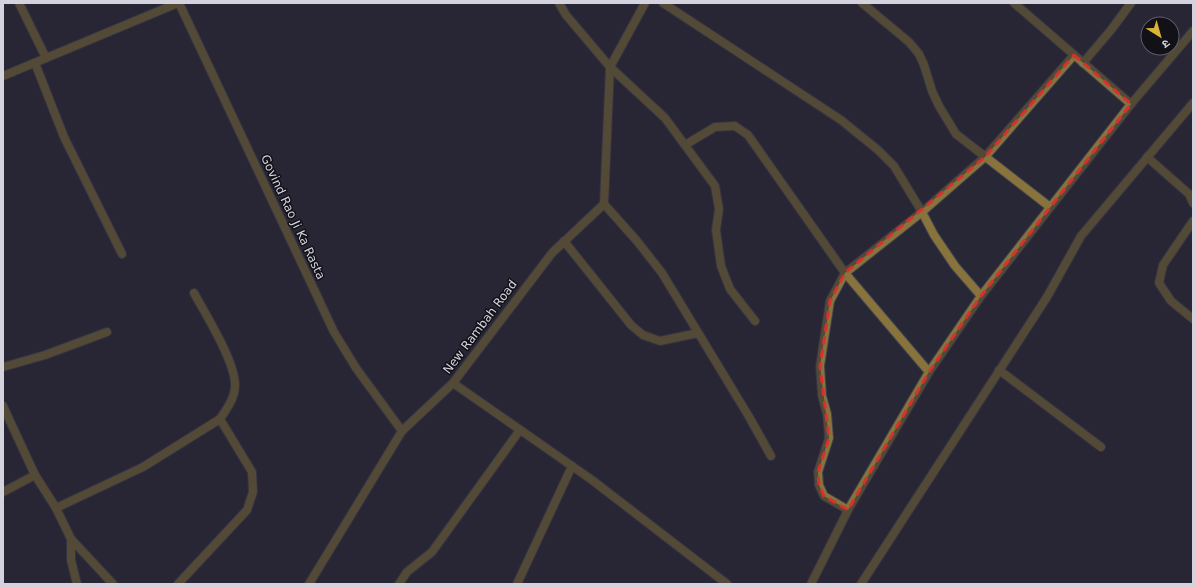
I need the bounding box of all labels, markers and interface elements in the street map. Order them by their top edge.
north arrow [1140,16,1180,56]
text: उ [1159,36,1172,51]
street label: Govind Rao Ji Ka Rasta [258,152,328,282]
street label: New Rambah Road [440,277,520,377]

